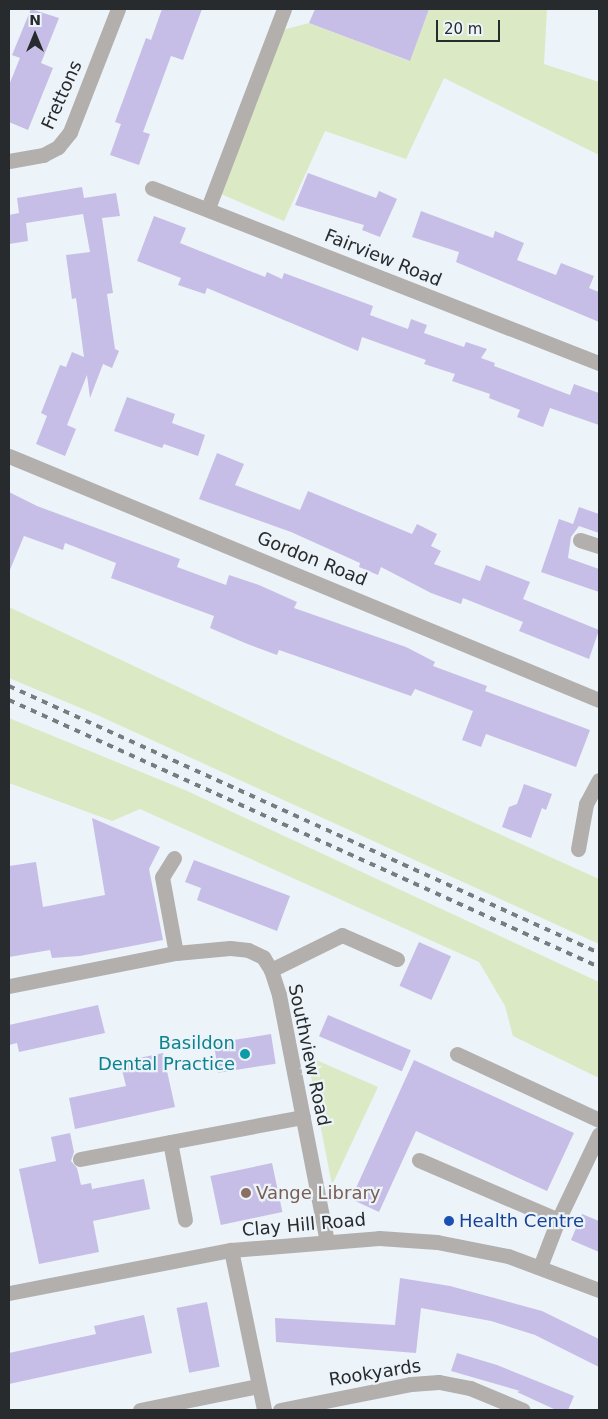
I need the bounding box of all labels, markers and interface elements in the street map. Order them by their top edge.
north arrow [10,10,60,60]
scale bar [438,10,502,42]
text: N [29,12,41,28]
text: 20 m [444,20,482,38]
street label: Frettons [37,57,87,133]
street label: Fairview Road [321,225,445,291]
street label: Gordon Road [254,527,370,591]
street label: Southview Road [283,982,335,1128]
place label: Basildon Dental Practice [98,1033,235,1076]
marker: Basildon Dental Practice [239,1048,251,1060]
place label: Vange Library [256,1182,381,1204]
marker: Vange Library [240,1187,252,1199]
street label: Clay Hill Road [241,1209,367,1241]
place label: Health Centre [459,1210,584,1232]
marker: Health Centre [443,1215,455,1227]
street label: Rookyards [327,1355,423,1391]

